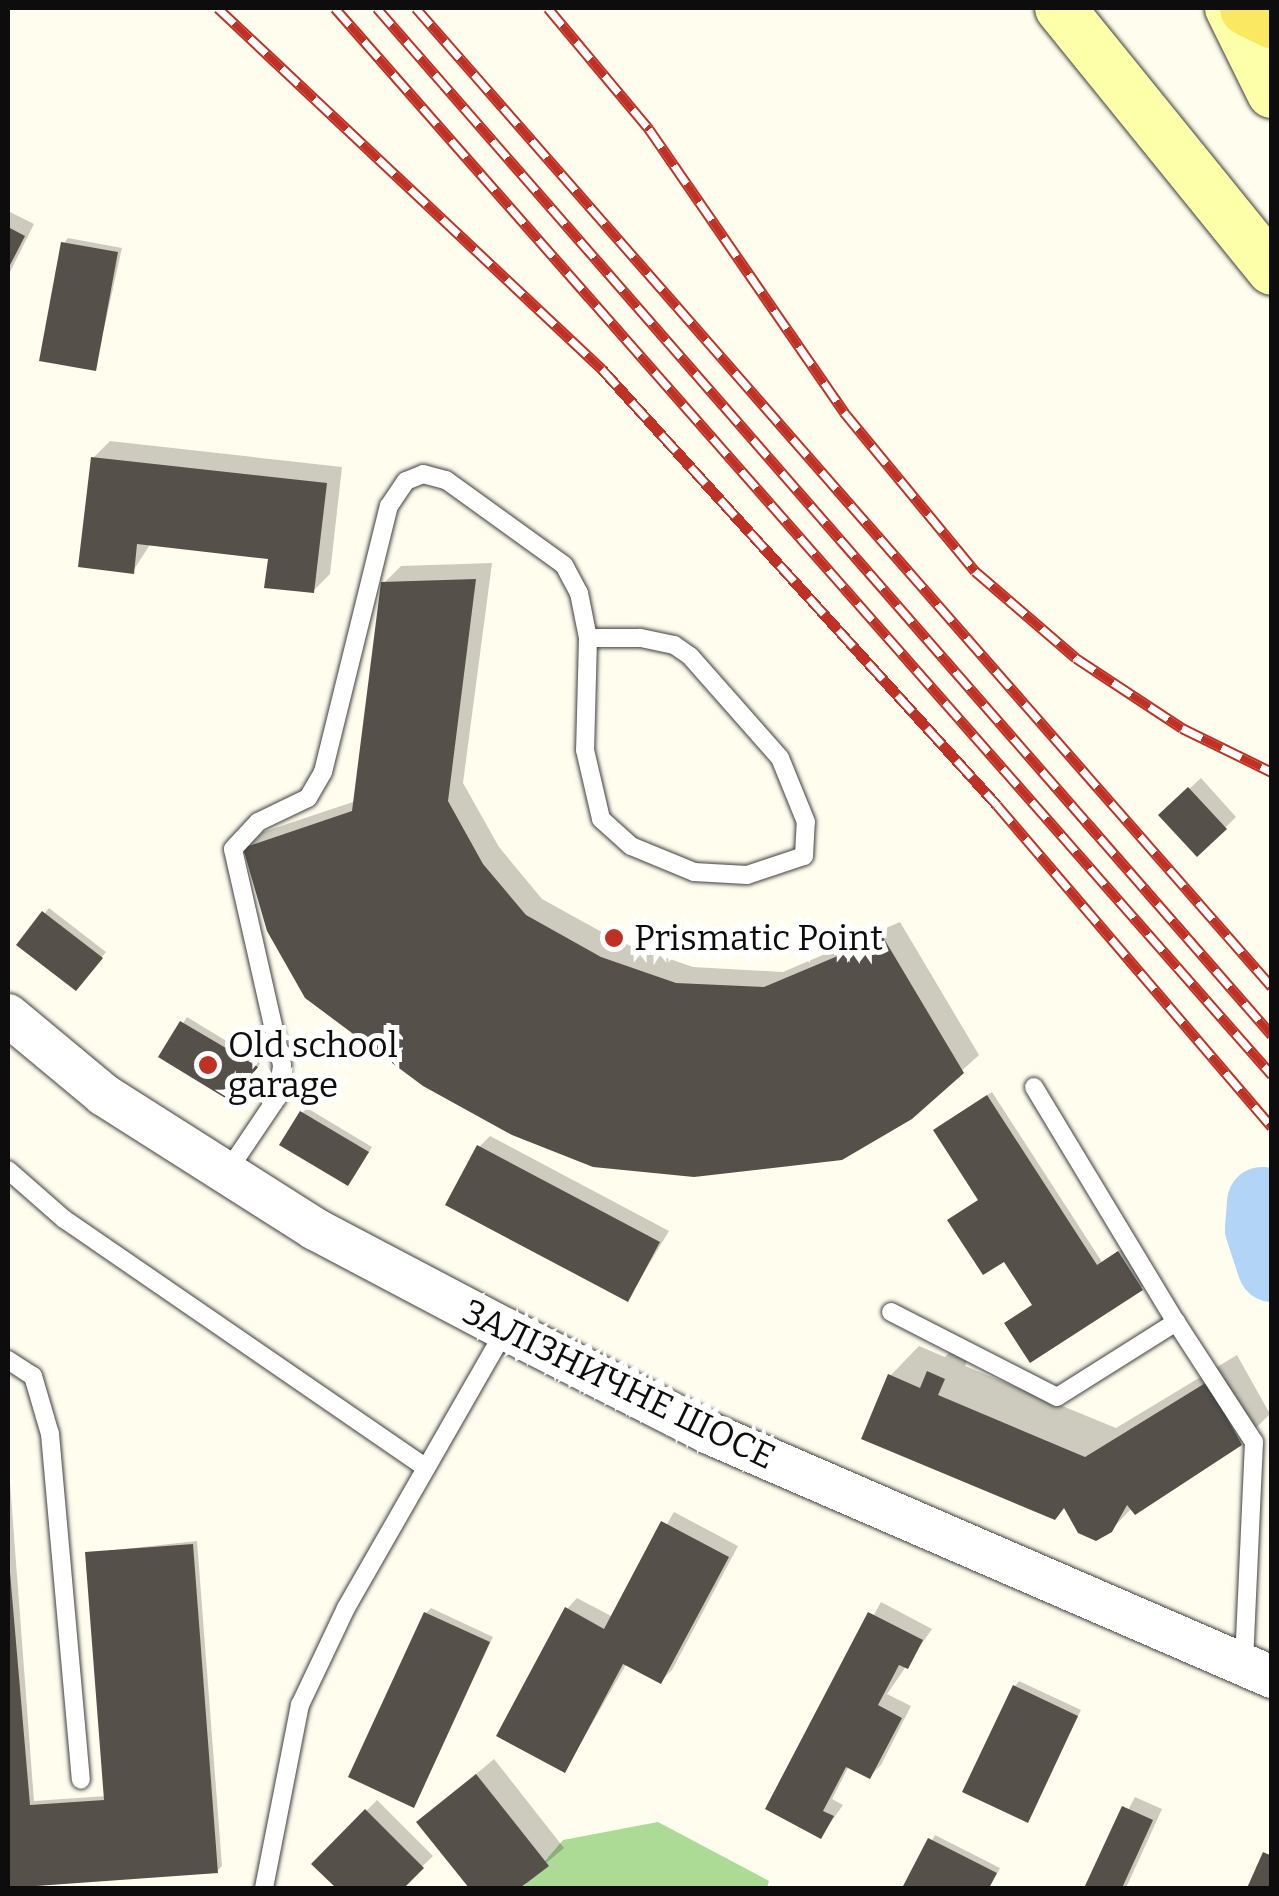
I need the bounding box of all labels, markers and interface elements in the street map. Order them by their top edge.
place label: Prismatic Point [634,917,883,959]
marker: Prismatic Point [603,927,625,949]
place label: Old school garage [228,1024,398,1106]
marker: Old school garage [197,1054,219,1076]
street label: ЗАЛІЗНИЧНЕ ШОСЕ [456,1290,782,1478]

